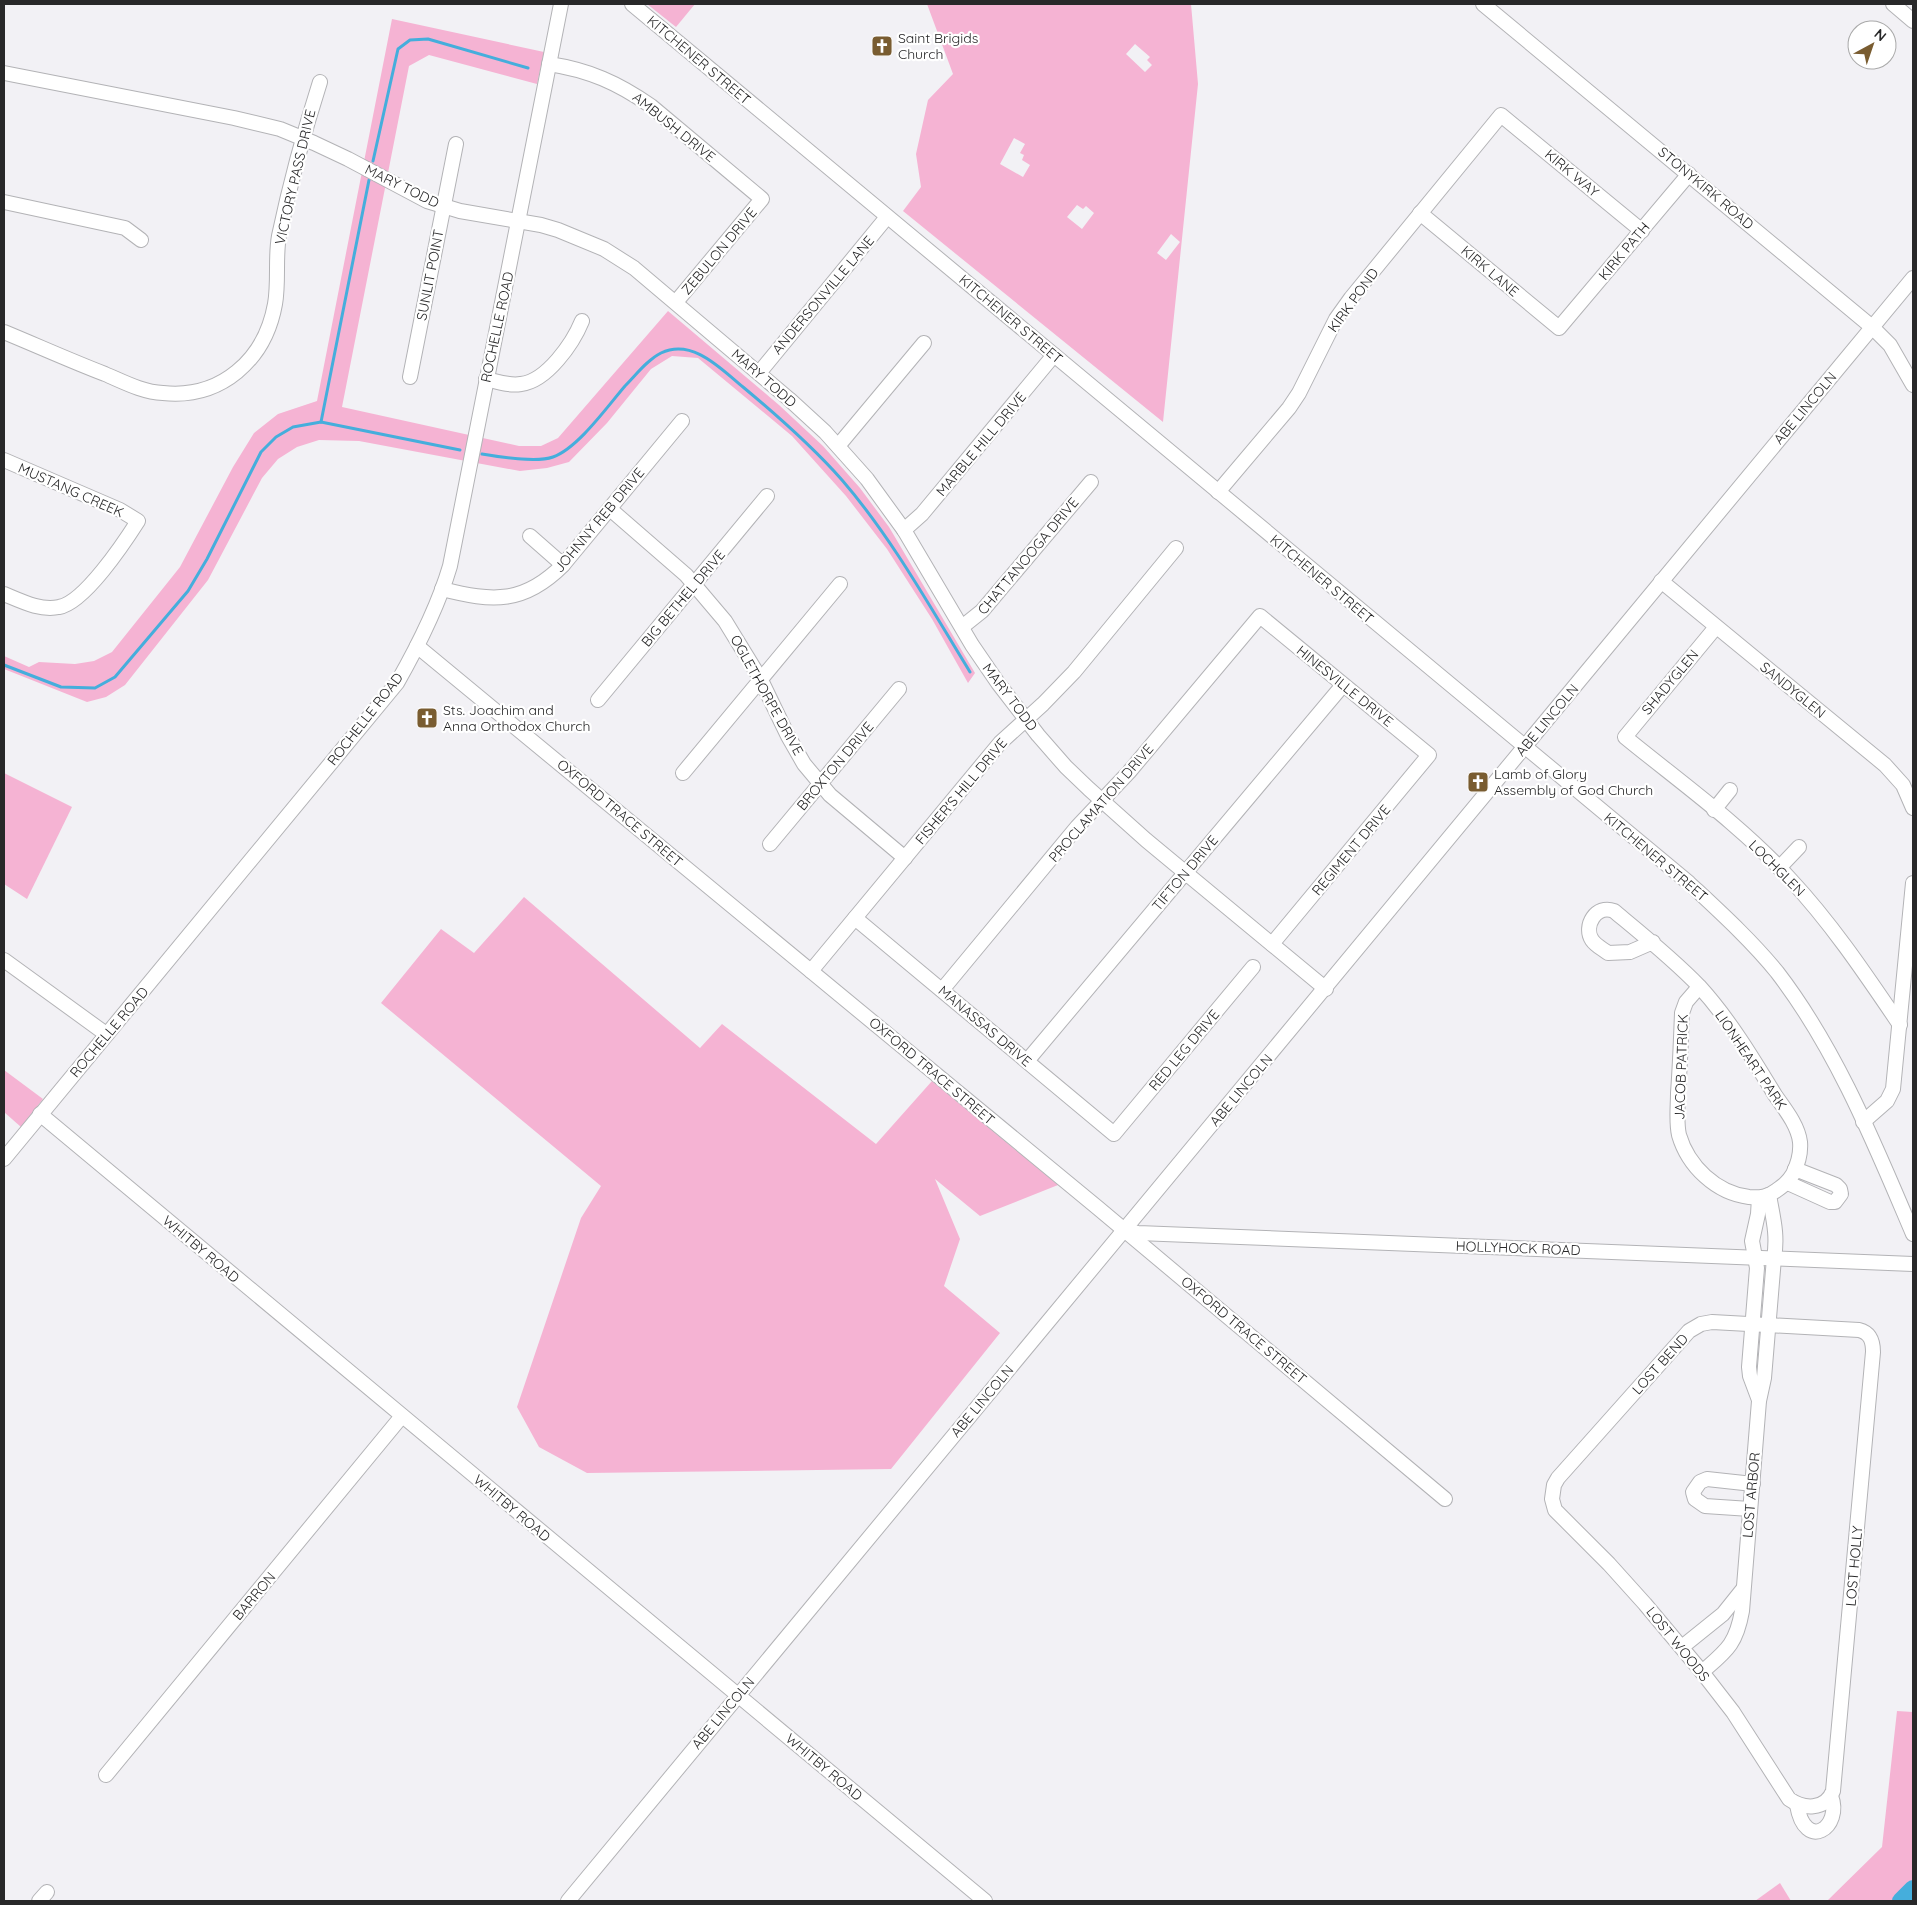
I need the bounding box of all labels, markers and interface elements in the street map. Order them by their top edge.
street label: KITCHENER STREET [644,11,754,109]
north arrow [1847,20,1897,70]
text: N [1871,25,1890,45]
place label: Saint Brigids Church [898,29,978,63]
church icon: Saint Brigids Church [870,34,894,58]
street label: AMBUSH DRIVE [629,88,719,166]
street label: VICTORY PASS DRIVE [271,108,319,246]
street label: STONYKIRK ROAD [1654,143,1758,233]
street label: KIRK WAY [1541,145,1603,201]
street label: MARY TODD [362,160,442,212]
street label: ZEBULON DRIVE [677,204,761,298]
street label: KIRK PATH [1595,218,1653,284]
street label: SUNLIT POINT [412,228,448,322]
street label: ANDERSONVILLE LANE [768,232,878,358]
street label: KIRK LANE [1457,242,1523,300]
street label: KIRK POND [1324,264,1382,336]
street label: ROCHELLE ROAD [476,270,518,384]
street label: KITCHENER STREET [956,270,1066,368]
street label: MARY TODD [728,345,800,411]
street label: ABE LINCOLN [1770,368,1840,448]
street label: MARBLE HILL DRIVE [932,388,1030,500]
street label: MUSTANG CREEK [15,459,127,521]
street label: JOHNNY REB DRIVE [550,464,648,576]
street label: CHATTANOOGA DRIVE [974,494,1082,618]
street label: KITCHENER STREET [1267,530,1377,628]
street label: BIG BETHEL DRIVE [637,546,729,650]
street label: OGLETHORPE DRIVE [726,632,808,758]
street label: HINESVILLE DRIVE [1293,641,1397,731]
street label: SHADYGLEN [1638,646,1702,718]
street label: SANDYGLEN [1756,658,1830,722]
street label: MARY TODD [979,659,1041,735]
street label: ROCHELLE ROAD [323,669,407,769]
street label: ABE LINCOLN [1512,680,1582,760]
place label: Sts. Joachim and Anna Orthodox Church [443,701,591,735]
church icon: Sts. Joachim and Anna Orthodox Church [415,706,439,730]
street label: BROXTON DRIVE [793,718,877,814]
street label: FISHER'S HILL DRIVE [911,734,1011,848]
street label: PROCLAMATION DRIVE [1045,740,1157,866]
street label: OXFORD TRACE STREET [554,755,686,871]
place label: Lamb of Glory Assembly of God Church [1494,765,1653,799]
church icon: Lamb of Glory Assembly of God Church [1466,770,1490,794]
street label: REGIMENT DRIVE [1308,801,1394,899]
street label: KITCHENER STREET [1601,808,1711,906]
street label: TIFTON DRIVE [1148,831,1222,914]
street label: LOCHGLEN [1745,836,1809,900]
street label: MANASSAS DRIVE [935,982,1035,1070]
street label: ROCHELLE ROAD [66,983,152,1081]
street label: RED LEG DRIVE [1145,1006,1223,1094]
street label: LIONHEART PARK [1711,1007,1791,1113]
street label: OXFORD TRACE STREET [866,1013,998,1129]
street label: JACOB PATRICK [1670,1014,1692,1120]
street label: ABE LINCOLN [1206,1050,1276,1130]
street label: WHITBY ROAD [159,1212,243,1286]
street label: HOLLYHOCK ROAD [1455,1237,1581,1259]
street label: OXFORD TRACE STREET [1178,1272,1310,1388]
street label: LOST BEND [1628,1330,1692,1398]
street label: ABE LINCOLN [947,1361,1017,1441]
street label: LOST ARBOR [1738,1451,1764,1539]
street label: WHITBY ROAD [470,1471,554,1545]
street label: LOST HOLLY [1842,1525,1867,1607]
street label: BARRON [229,1568,279,1624]
street label: LOST WOODS [1642,1603,1714,1685]
street label: ABE LINCOLN [688,1673,758,1753]
street label: WHITBY ROAD [782,1730,866,1804]

